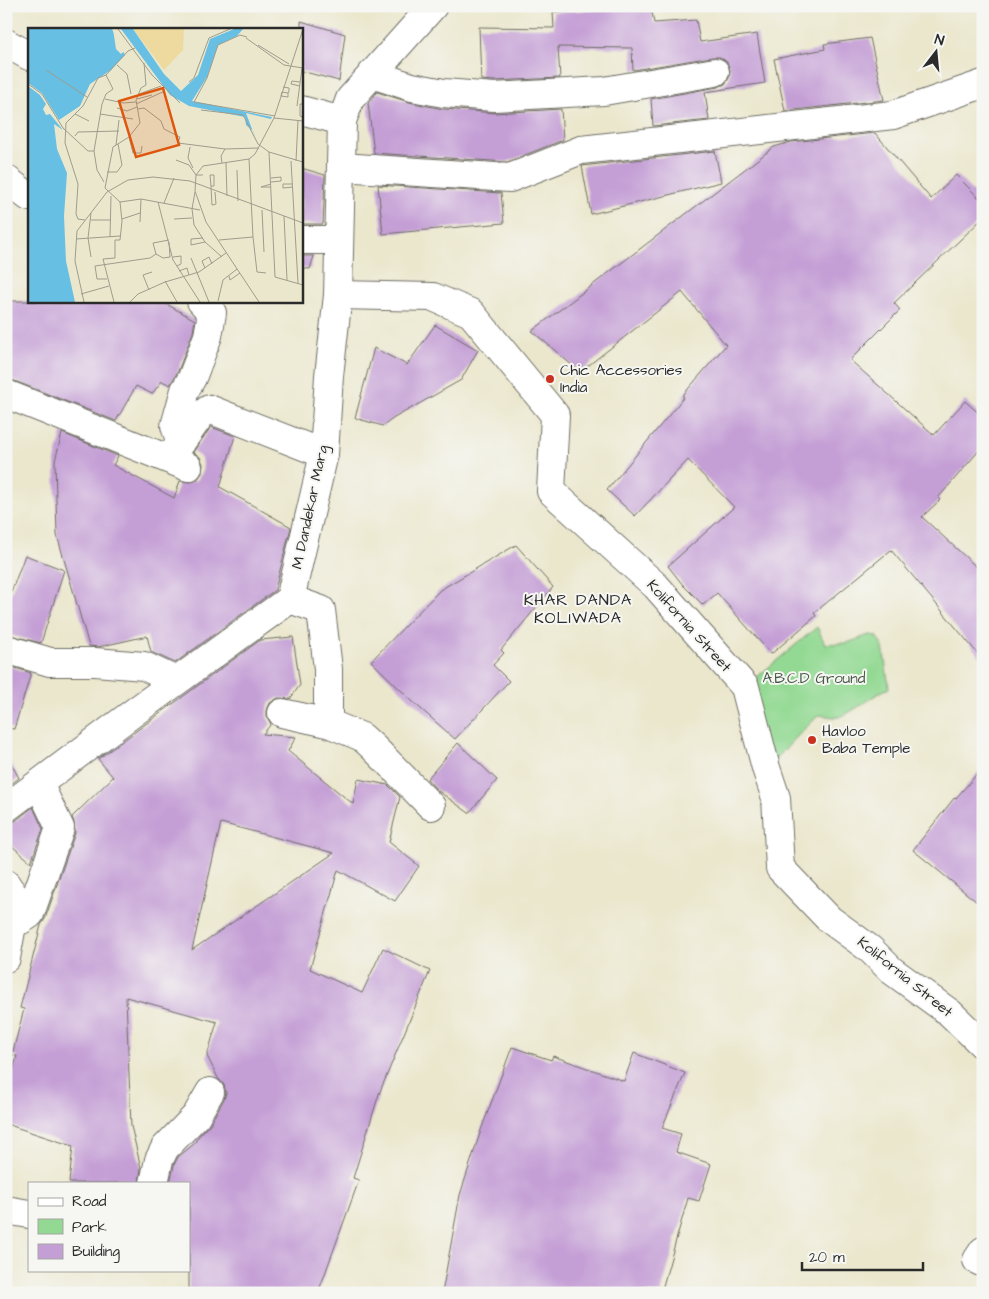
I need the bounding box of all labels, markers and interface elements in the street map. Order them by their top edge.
inset map [28,28,302,302]
north arrow [912,28,962,78]
text: N [932,30,946,51]
place label: Chic Accessories India [560,360,683,398]
marker: Chic Accessories India [544,373,556,385]
street label: M Dandekar Marg [287,443,334,571]
street label: Kolifornia Street [642,575,736,677]
district label: KHAR DANDA KOLIWADA [524,589,632,629]
park label: A.B.C.D Ground [763,668,866,689]
place label: Havloo Baba Temple [822,721,910,759]
marker: Havloo Baba Temple [806,734,818,746]
street label: Kolifornia Street [853,932,957,1022]
legend [28,1182,190,1272]
text: Road [72,1191,107,1212]
text: Park [72,1217,107,1238]
scale bar [802,1239,923,1271]
text: Building [72,1241,120,1263]
text: 20 m [809,1247,845,1268]

